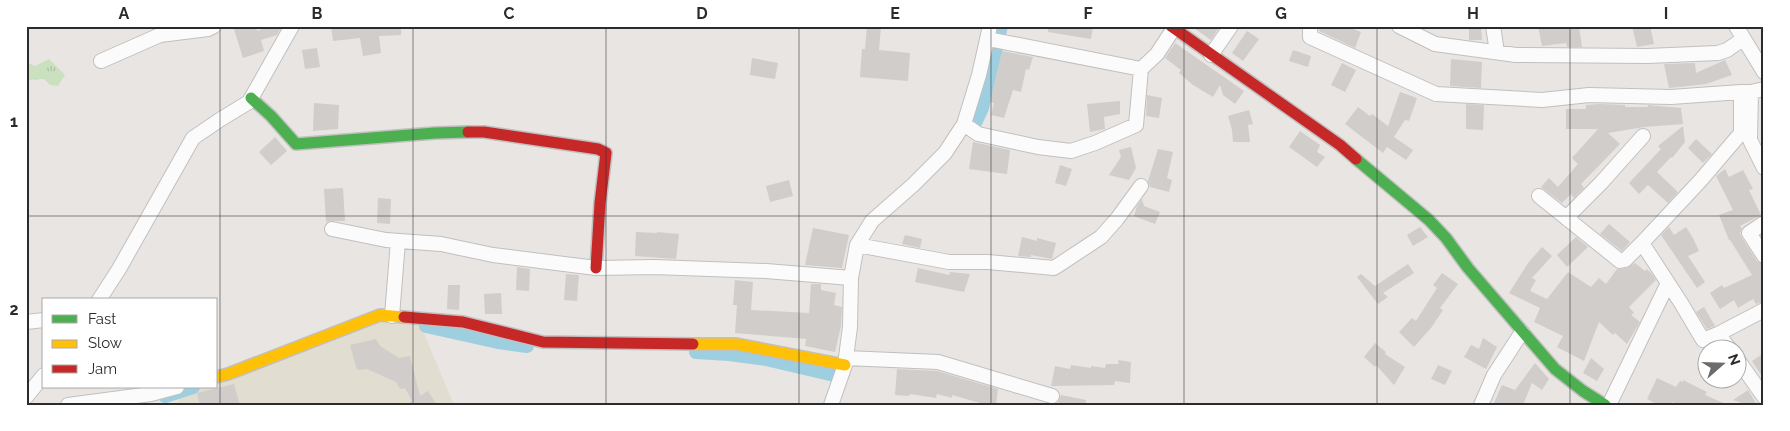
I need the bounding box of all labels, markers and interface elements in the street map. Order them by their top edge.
text: A [119,4,130,23]
text: B [312,4,323,23]
text: C [504,4,515,23]
text: D [696,4,708,23]
text: E [890,4,900,23]
text: F [1083,4,1093,23]
text: G [1275,4,1287,23]
text: H [1467,4,1479,23]
text: I [1664,4,1668,23]
text: 1 [10,112,18,131]
legend [42,298,218,388]
text: 2 [9,300,19,319]
text: Fast [88,310,116,328]
text: Slow [88,334,122,352]
north arrow [1698,338,1748,388]
text: N [1725,352,1744,367]
text: Jam [88,360,117,378]

